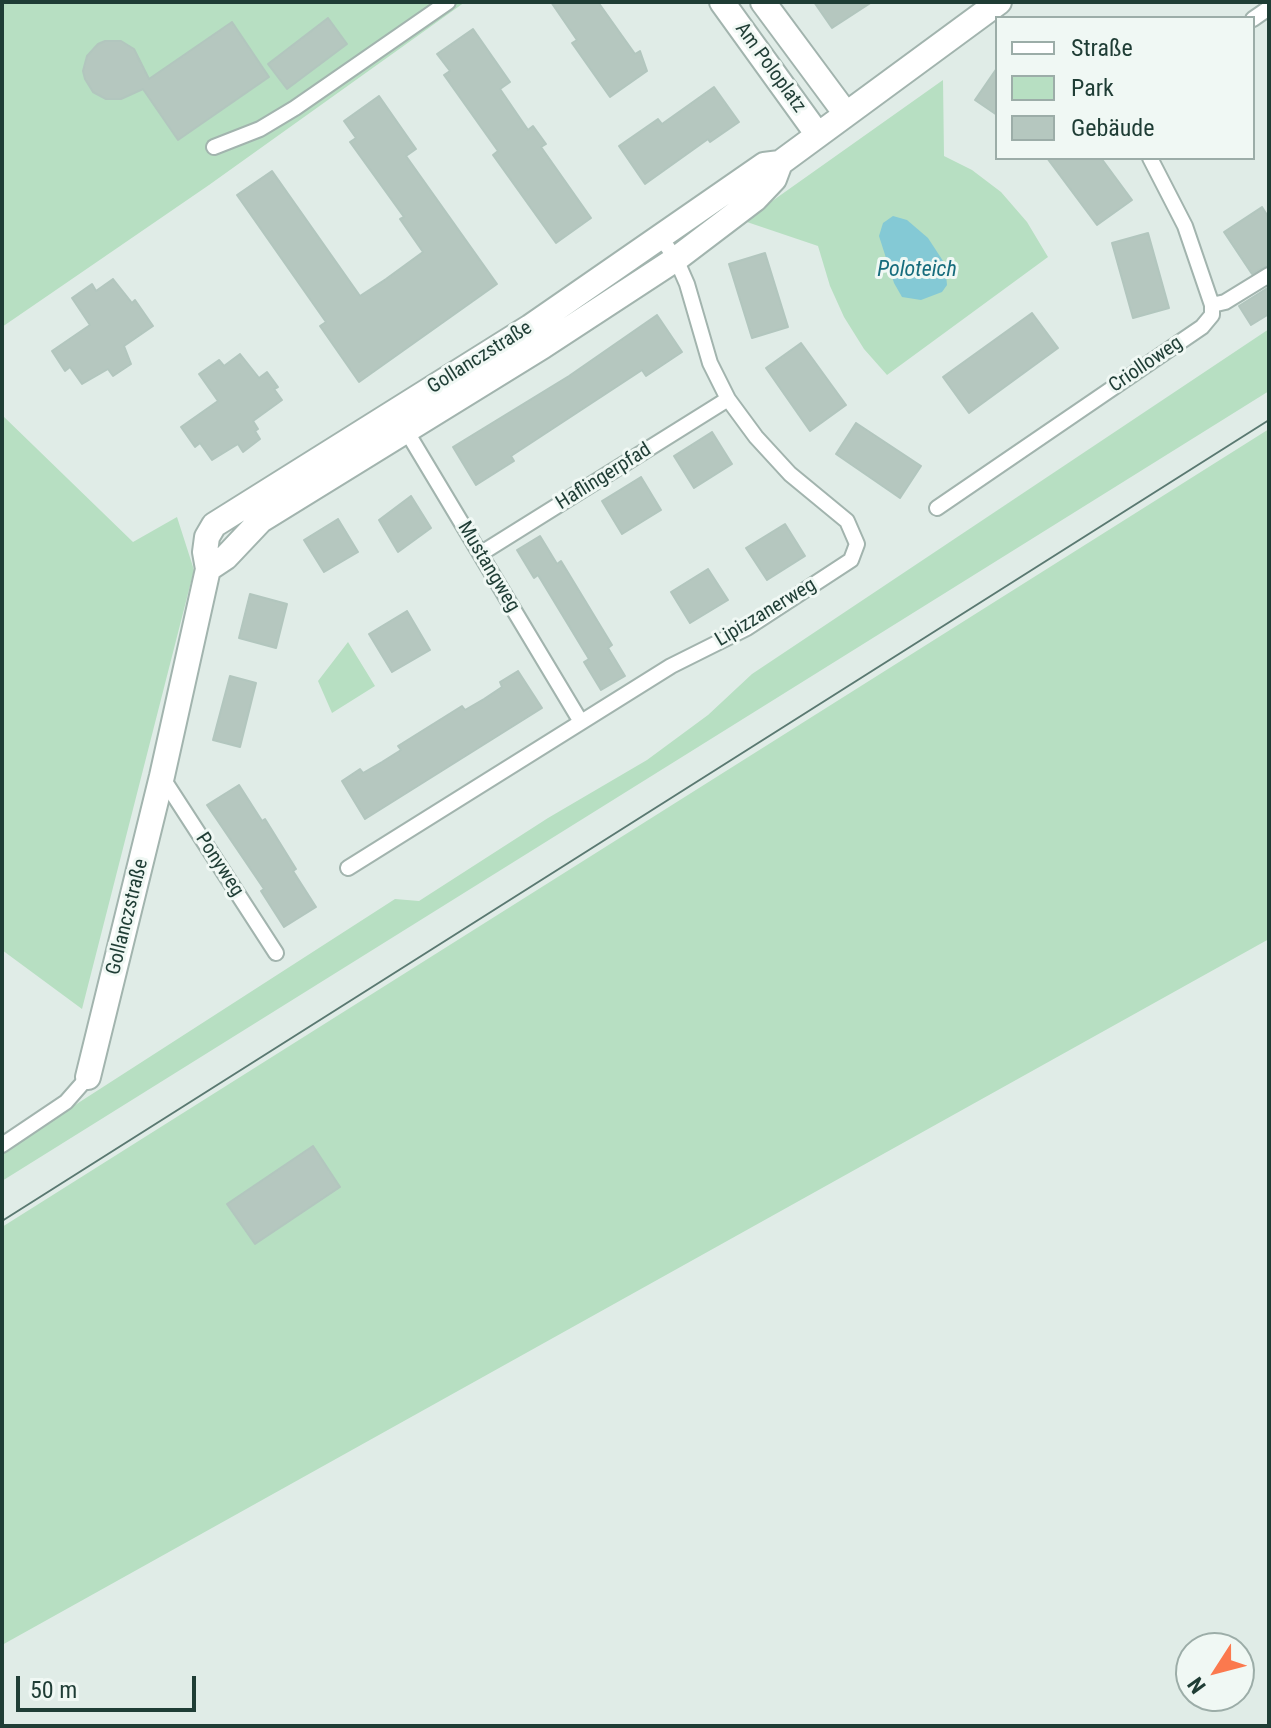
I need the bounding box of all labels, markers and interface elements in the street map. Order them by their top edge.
legend [995,16,1255,160]
street label: Am Poloplatz [729,18,811,118]
text: Straße [1071,34,1133,62]
text: Park [1071,74,1114,102]
text: Gebäude [1071,114,1155,142]
water label: Poloteich [877,257,957,283]
street label: Gollanczstraße [423,316,537,400]
street label: Criolloweg [1105,332,1187,398]
street label: Haflingerpfad [552,438,656,516]
street label: Mustangweg [452,517,524,617]
street label: Lipizzanerweg [711,574,821,652]
street label: Ponyweg [190,829,248,901]
street label: Gollanczstraße [102,857,154,977]
north arrow [1175,1632,1255,1712]
scale bar [20,1660,200,1710]
text: N [1183,1672,1211,1698]
text: 50 m [30,1676,77,1704]

